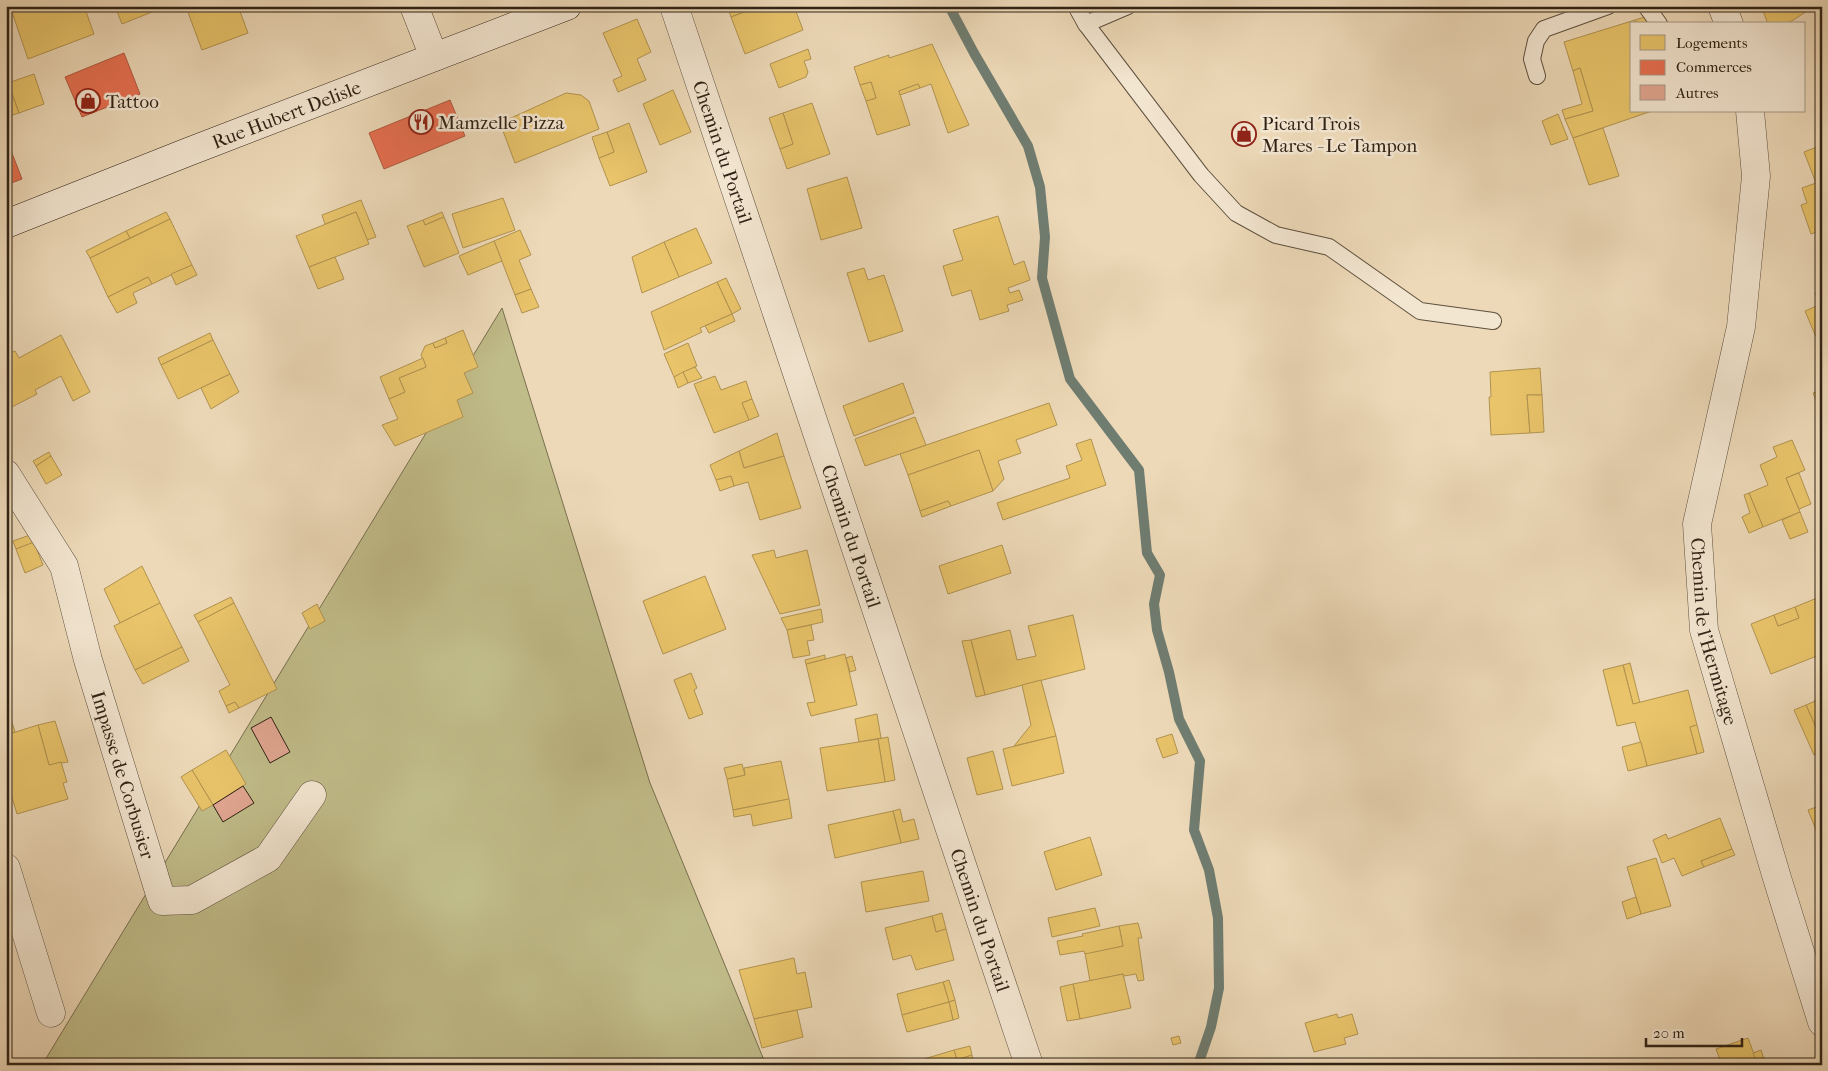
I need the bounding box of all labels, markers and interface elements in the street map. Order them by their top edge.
legend [1630,22,1806,112]
text: Logements [1676,34,1748,52]
text: Commerces [1676,58,1752,76]
street label: Rue Hubert Delisle [209,76,364,154]
street label: Chemin du Portail [688,78,756,227]
text: Autres [1675,84,1719,102]
shop icon: Tattoo [75,88,101,114]
place label: Tattoo [106,91,159,113]
restaurant icon: Mamzelle Pizza [408,109,434,135]
place label: Mamzelle Pizza [438,112,564,134]
place label: Picard Trois Mares - Le Tampon [1262,113,1417,157]
shop icon: Picard Trois Mares - Le Tampon [1231,121,1257,147]
street label: Chemin du Portail [817,462,885,611]
street label: Chemin de l'Hermitage [1686,537,1741,728]
street label: Impasse de Corbusier [86,689,159,863]
street label: Chemin du Portail [945,846,1014,995]
scale bar [1646,1016,1742,1048]
text: 20 m [1653,1024,1685,1042]

